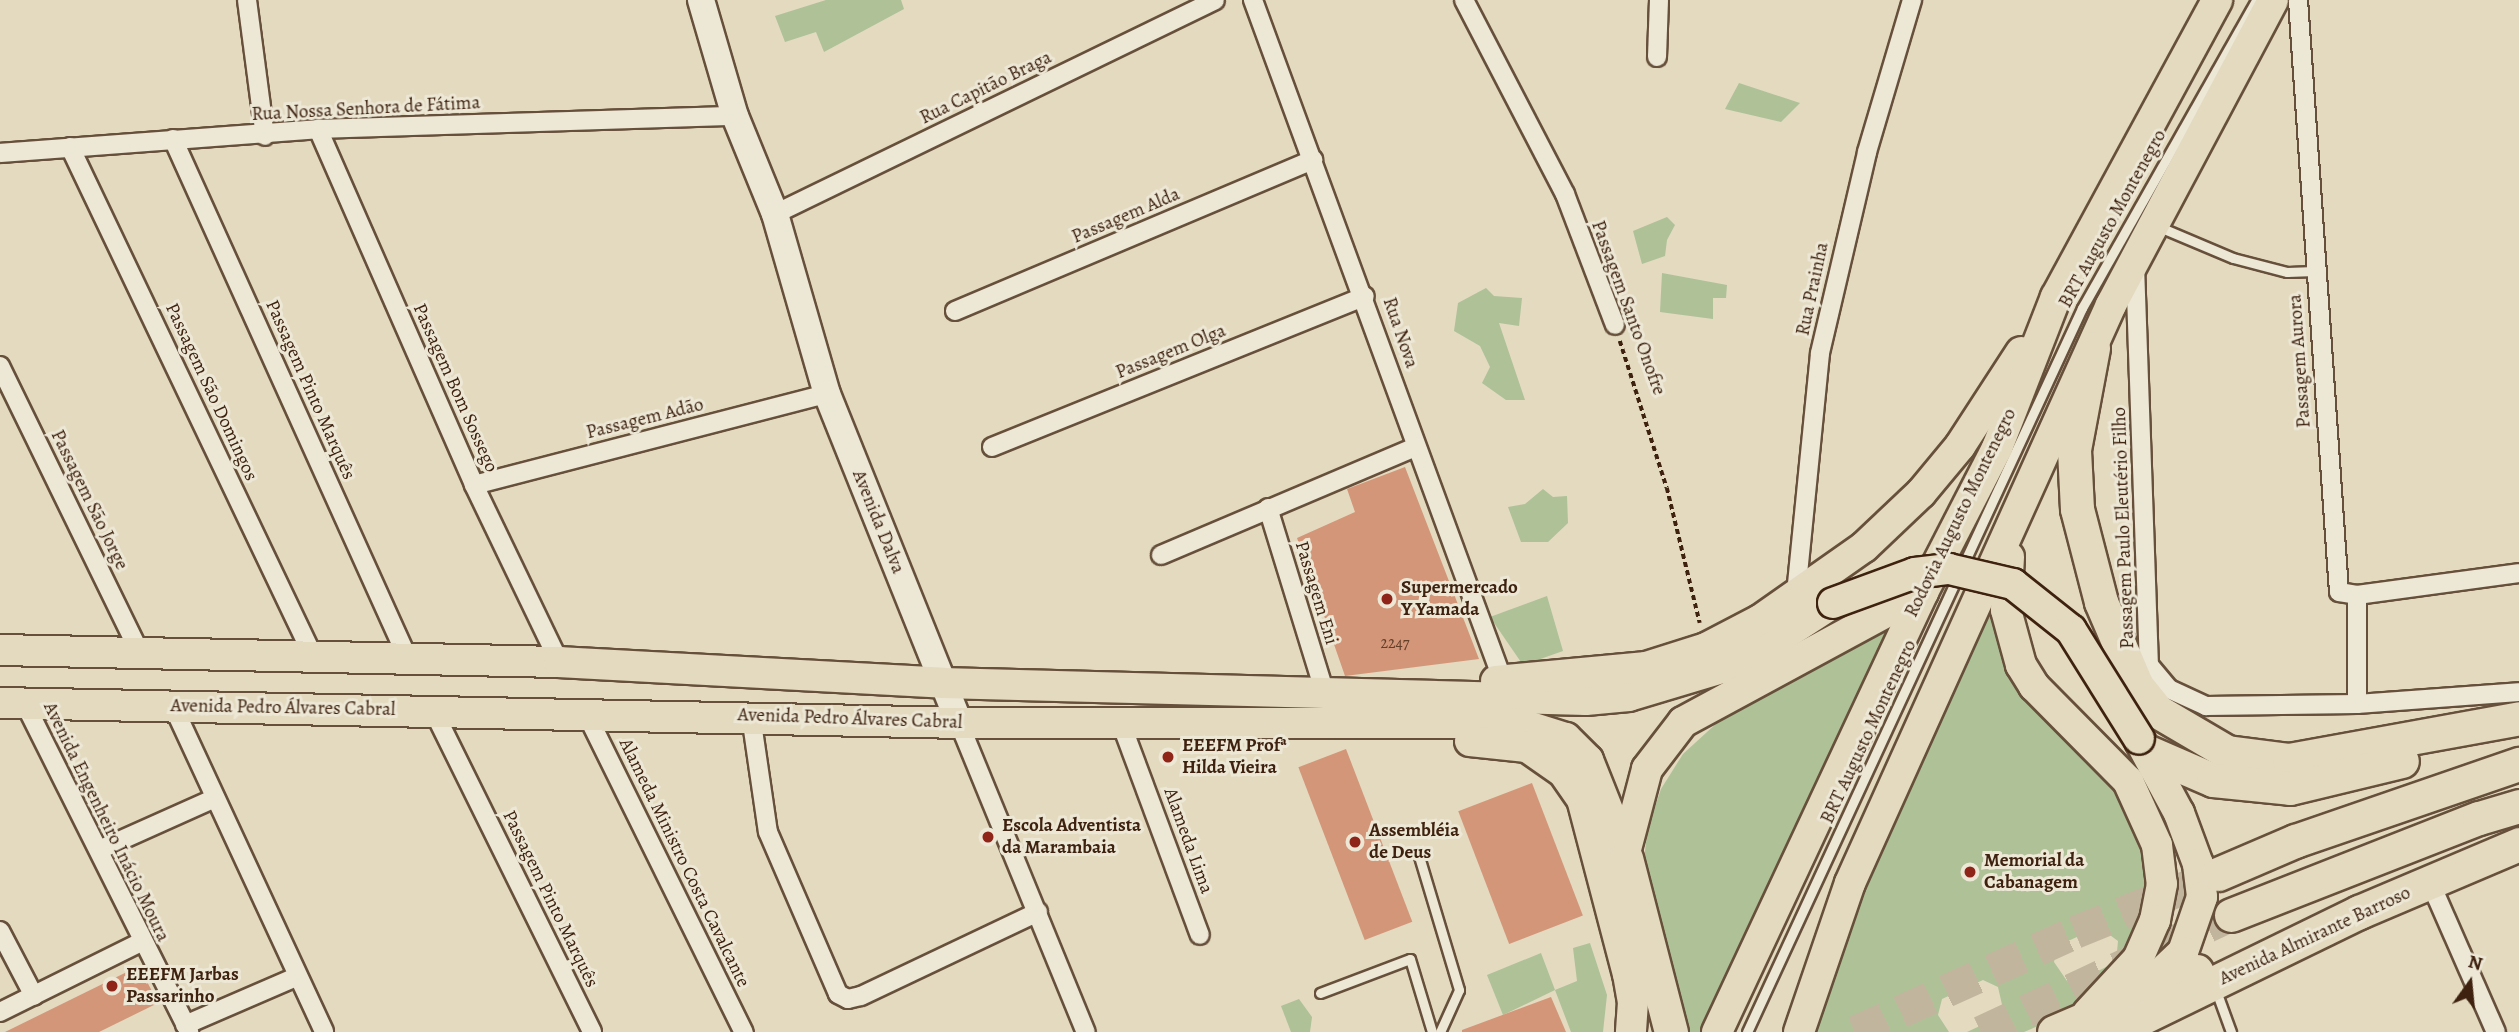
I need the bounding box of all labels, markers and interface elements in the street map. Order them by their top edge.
street label: Rua Capitão Braga [916,46,1056,130]
street label: Rua Nossa Senhora de Fátima [251,92,481,126]
street label: BRT Augusto Montenegro [2055,126,2171,312]
street label: Passagem Alda [1069,183,1183,249]
street label: Passagem Santo Onofre [1586,218,1670,398]
street label: Rua Prainha [1792,240,1834,338]
street label: Passagem Aurora [2284,293,2316,429]
street label: Rua Nova [1377,295,1423,371]
street label: Passagem Pinto Marquês [260,297,360,483]
street label: Passagem São Domingos [160,300,262,484]
street label: Passagem Bom Sossego [407,300,503,476]
street label: Passagem Olga [1113,320,1229,384]
street label: Passagem Adão [584,393,706,445]
street label: Rodovia Augusto Montenegro [1900,405,2022,621]
street label: Passagem Paulo Eleutério Filho [2108,407,2140,649]
street label: Passagem São Jorge [45,426,133,574]
street label: Avenida Dalva [847,467,909,577]
street label: Passagem Eni [1289,538,1343,648]
place label: Supermercado Y Yamada [1401,577,1518,621]
marker: Supermercado Y Yamada [1379,591,1395,607]
house number: 2247 [1380,633,1410,653]
street label: BRT Augusto Montenegro [1816,636,1922,828]
street label: Avenida Pedro Álvares Cabral [170,695,396,721]
street label: Avenida Engenheiro Inácio Moura [38,698,174,946]
street label: Avenida Pedro Álvares Cabral [737,704,963,734]
street label: Alameda Ministro Costa Cavalcante [614,735,754,991]
place label: EEEFM Profª Hilda Vieira [1182,735,1287,779]
marker: EEEFM Profª Hilda Vieira [1160,749,1176,765]
street label: Alameda Lima [1158,785,1218,897]
street label: Passagem Pinto Marquês [497,807,603,991]
place label: Escola Adventista da Marambaia [1002,815,1141,859]
place label: Assembléia de Deus [1369,820,1459,864]
marker: Escola Adventista da Marambaia [980,829,996,845]
marker: Assembléia de Deus [1347,834,1363,850]
place label: Memorial da Cabanagem [1984,850,2084,894]
marker: Memorial da Cabanagem [1962,864,1978,880]
street label: Avenida Almirante Barroso [2216,882,2414,990]
north arrow [2435,948,2505,1018]
text: N [2465,948,2485,977]
place label: EEEFM Jarbas Passarinho [126,964,239,1008]
marker: EEEFM Jarbas Passarinho [104,978,120,994]

